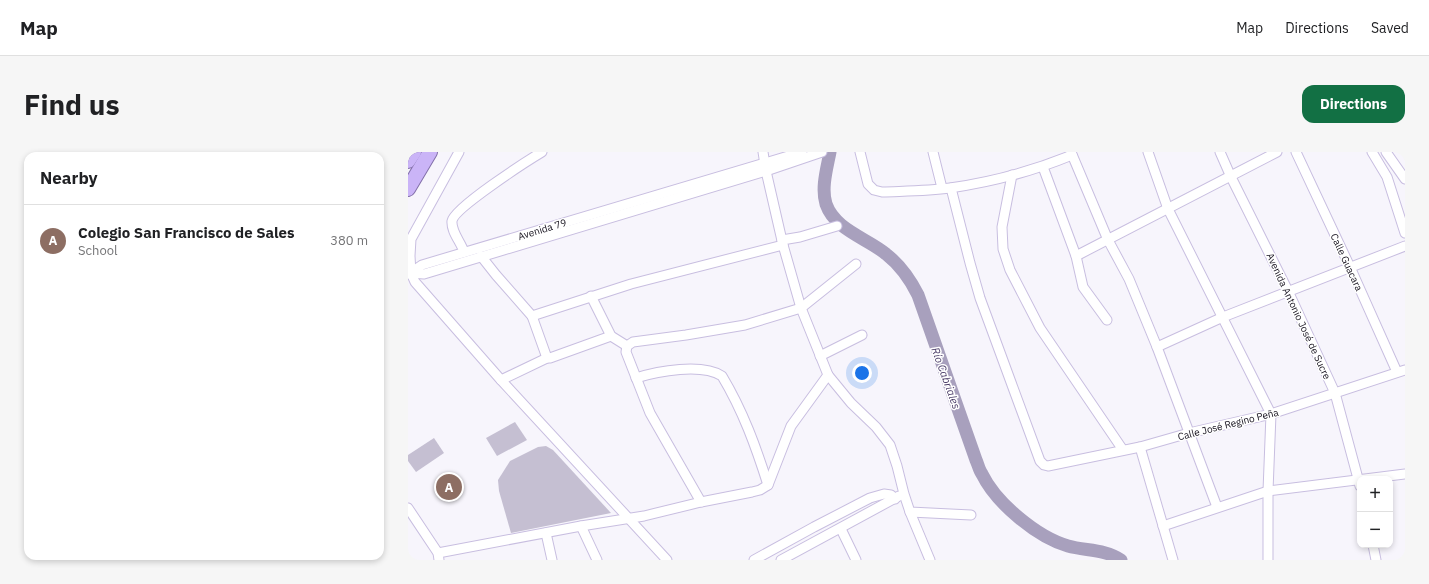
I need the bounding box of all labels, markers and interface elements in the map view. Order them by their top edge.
text: Map [20,16,58,40]
text: Map [1236,19,1263,37]
text: Directions [1285,19,1349,37]
text: Saved [1371,19,1409,37]
button: Directions [1302,85,1405,123]
text: Find us [24,86,120,123]
text: Nearby [40,167,98,189]
street label: Avenida 79 [516,216,568,243]
text: Colegio San Francisco de Sales [78,223,295,242]
street label: Calle Guacara [1328,231,1366,294]
text: A [49,232,57,249]
text: 380 m [330,232,368,249]
text: School [78,242,118,259]
street label: Avenida Antonio José de Sucre [1263,251,1334,382]
water label: Río Cabriales [928,345,964,411]
your location [852,363,872,383]
street label: Calle José Regino Peña [1176,405,1281,443]
pin: A [436,472,462,502]
map controls [1357,476,1393,548]
button: + [1357,476,1393,512]
button: − [1357,512,1393,548]

